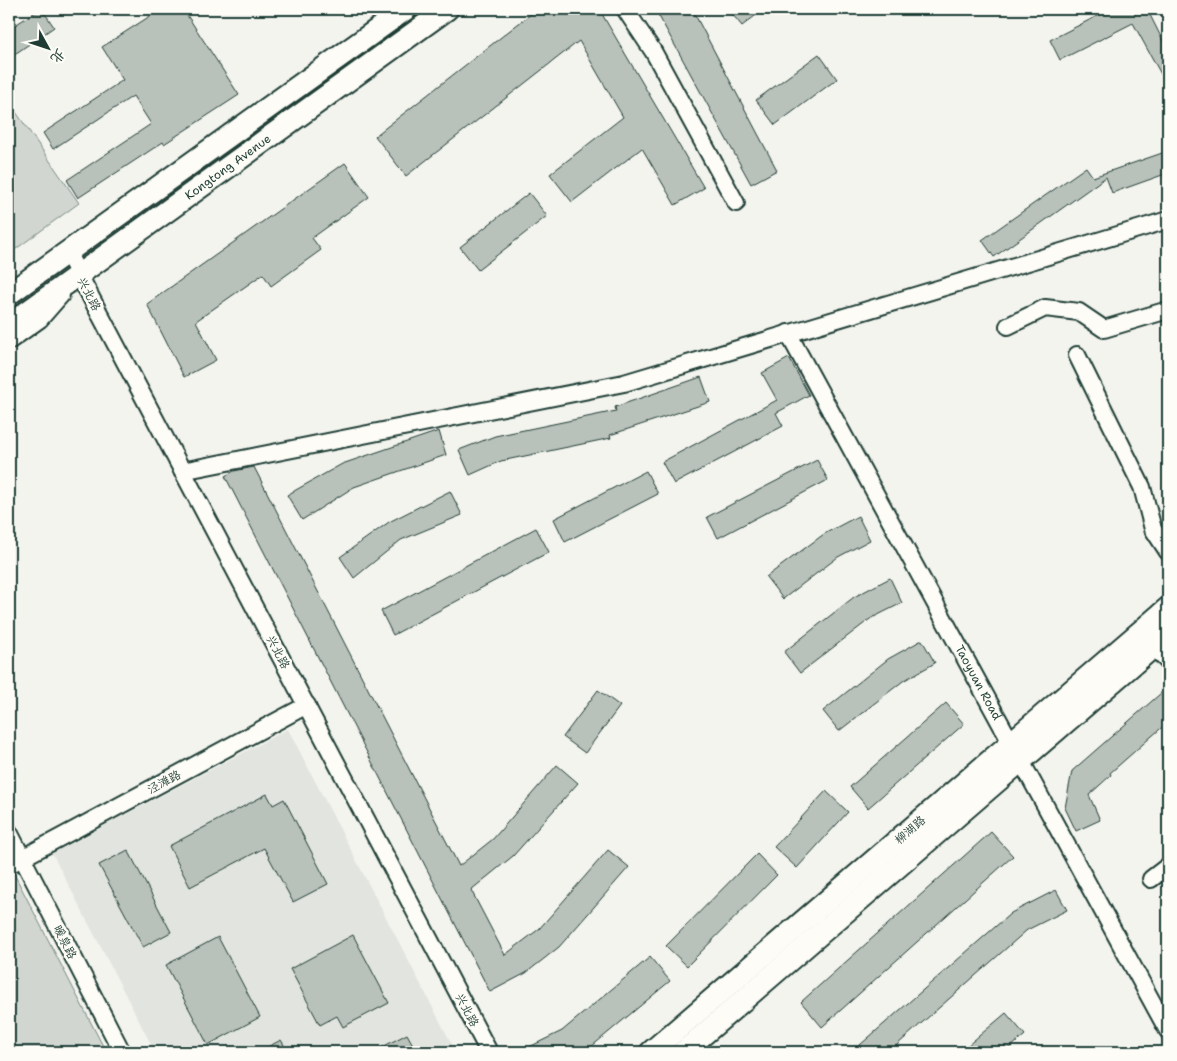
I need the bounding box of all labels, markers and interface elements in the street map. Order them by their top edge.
north arrow [22,22,72,72]
text: 北 [47,45,69,68]
street label: Kongtong Avenue [182,131,274,203]
street label: 兴北路 [73,274,105,314]
street label: 兴北路 [262,632,294,672]
street label: Taoyuan Road [951,642,1005,723]
street label: 泾滩路 [144,766,184,798]
street label: 柳湖路 [891,812,929,848]
street label: 暖泉路 [50,922,80,962]
street label: 兴北路 [451,990,483,1030]

